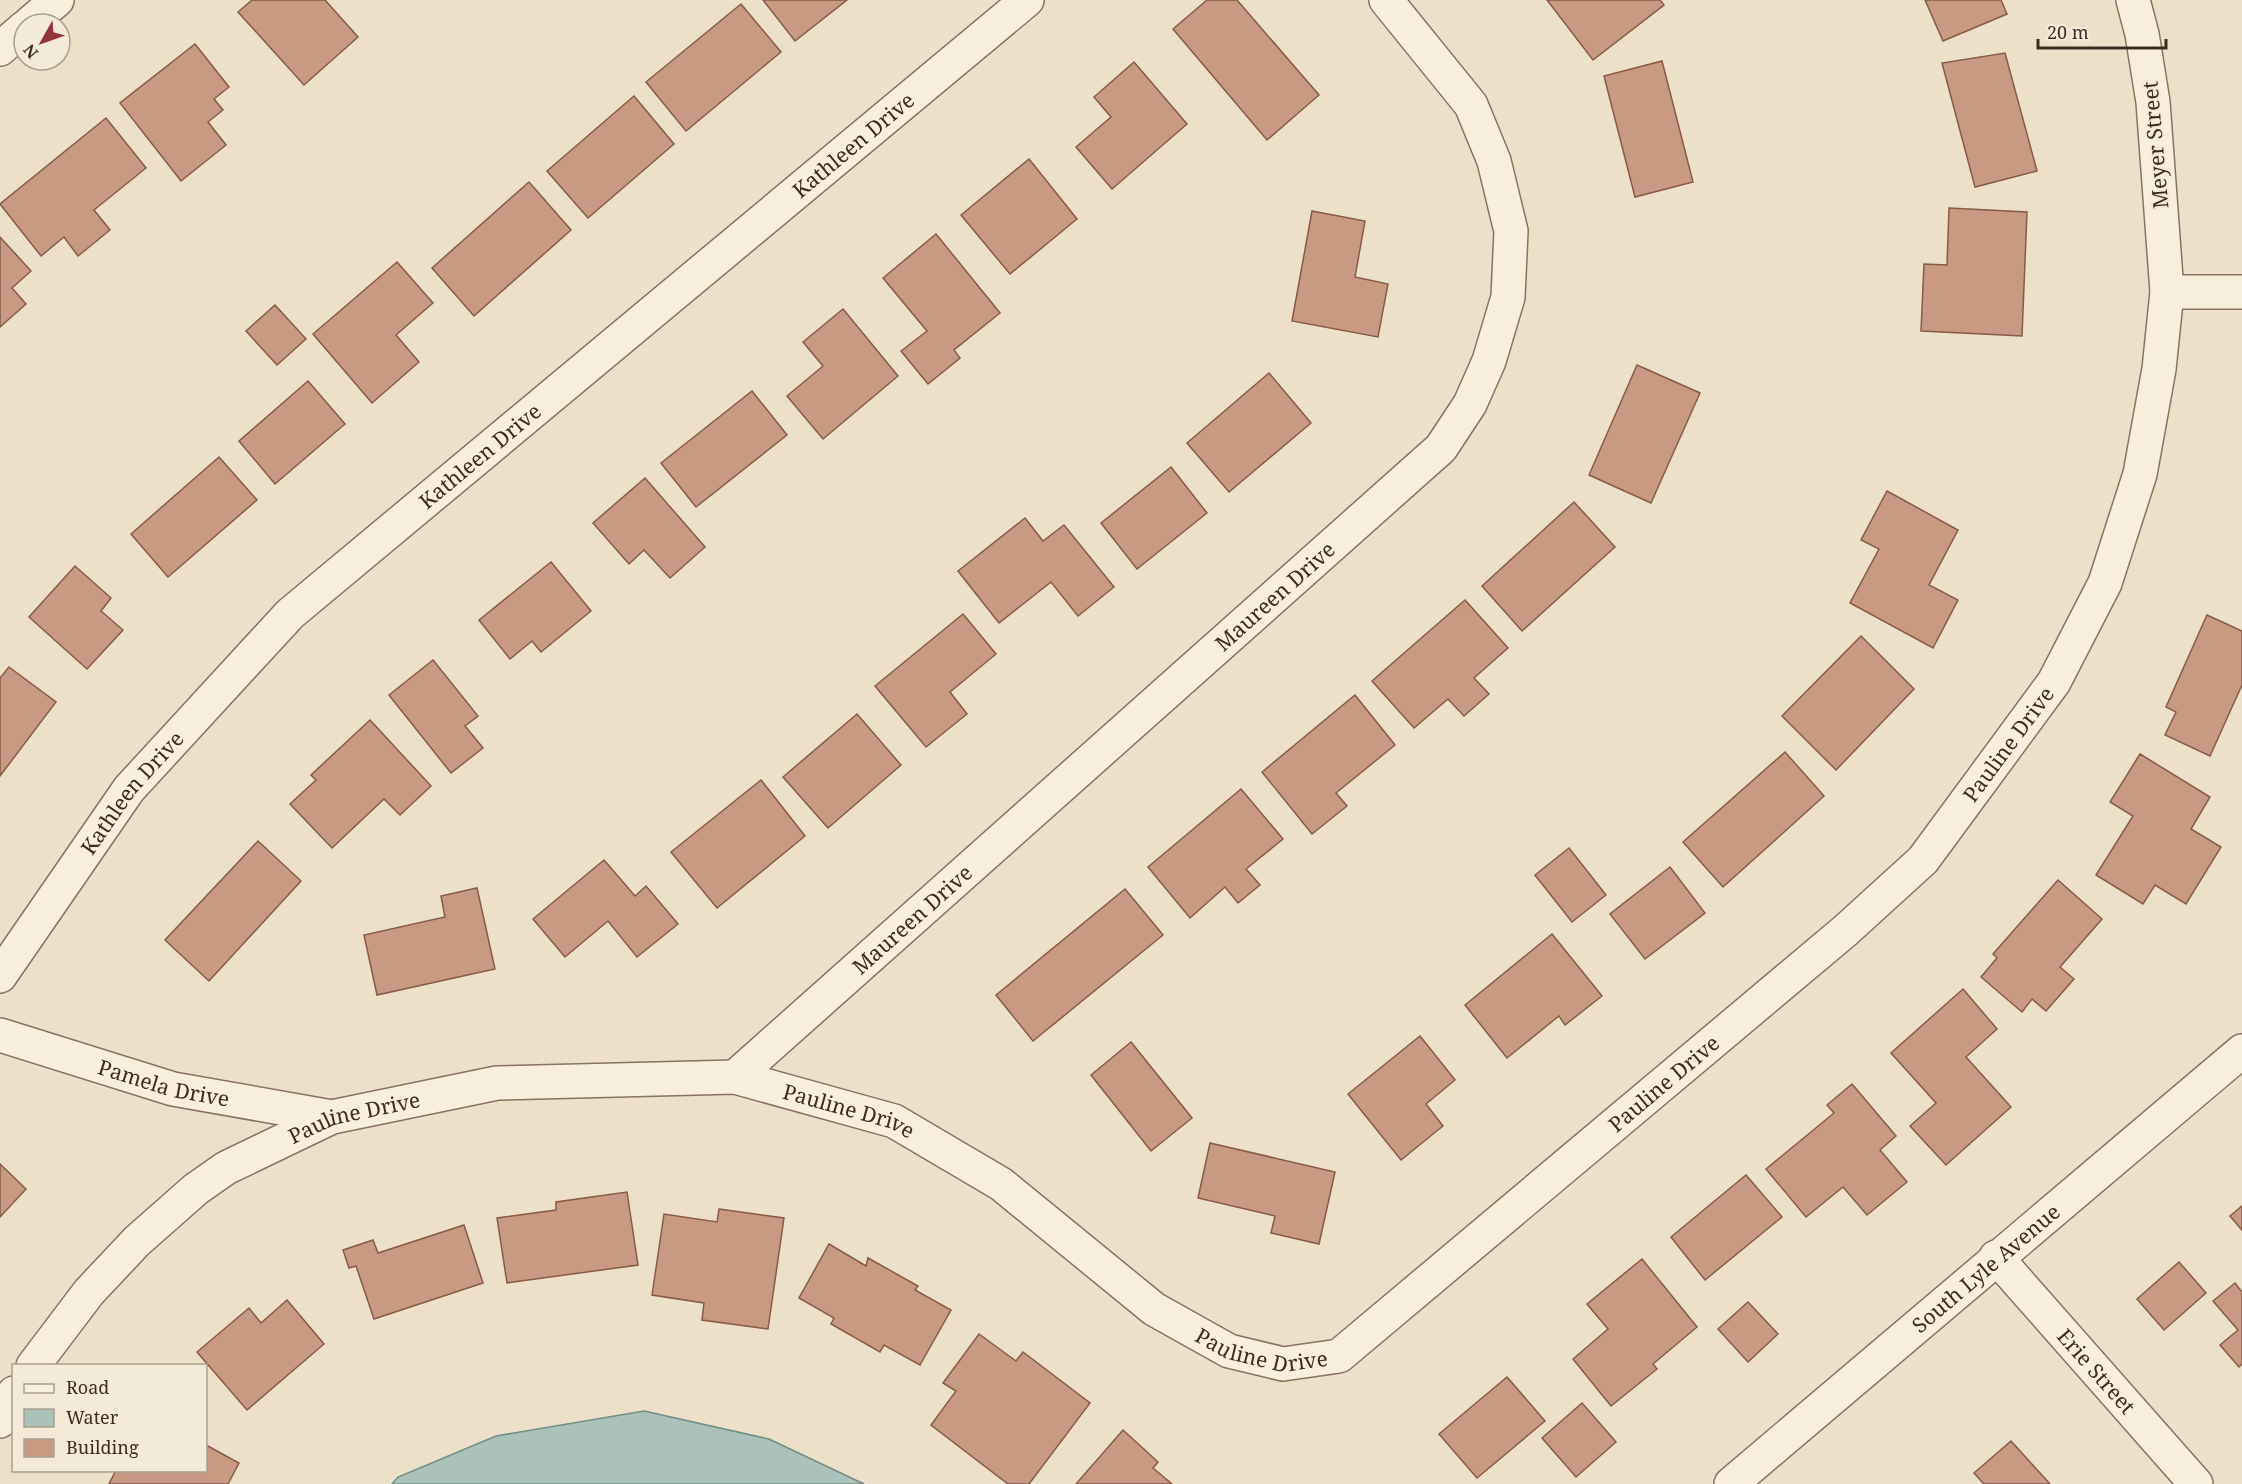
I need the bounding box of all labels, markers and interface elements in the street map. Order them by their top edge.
north arrow [12,12,72,72]
scale bar [2038,12,2166,50]
text: 20 m [2047,20,2089,44]
text: N [18,39,43,64]
street label: Meyer Street [2135,80,2175,210]
street label: Kathleen Drive [786,86,920,204]
street label: Kathleen Drive [413,397,547,515]
street label: Maureen Drive [1209,535,1341,657]
street label: Pauline Drive [1956,681,2060,808]
street label: Kathleen Drive [74,725,190,860]
street label: Maureen Drive [846,858,978,980]
street label: Pauline Drive [1602,1029,1725,1138]
street label: Pamela Drive [95,1053,232,1113]
street label: Pauline Drive [780,1077,920,1144]
street label: Pauline Drive [283,1085,423,1150]
street label: South Lyle Avenue [1906,1197,2066,1339]
street label: Pauline Drive [1190,1321,1329,1379]
street label: Erie Street [2051,1322,2142,1420]
legend [12,1364,207,1472]
text: Road [66,1375,109,1399]
text: Water [66,1405,119,1429]
text: Building [66,1435,139,1459]

